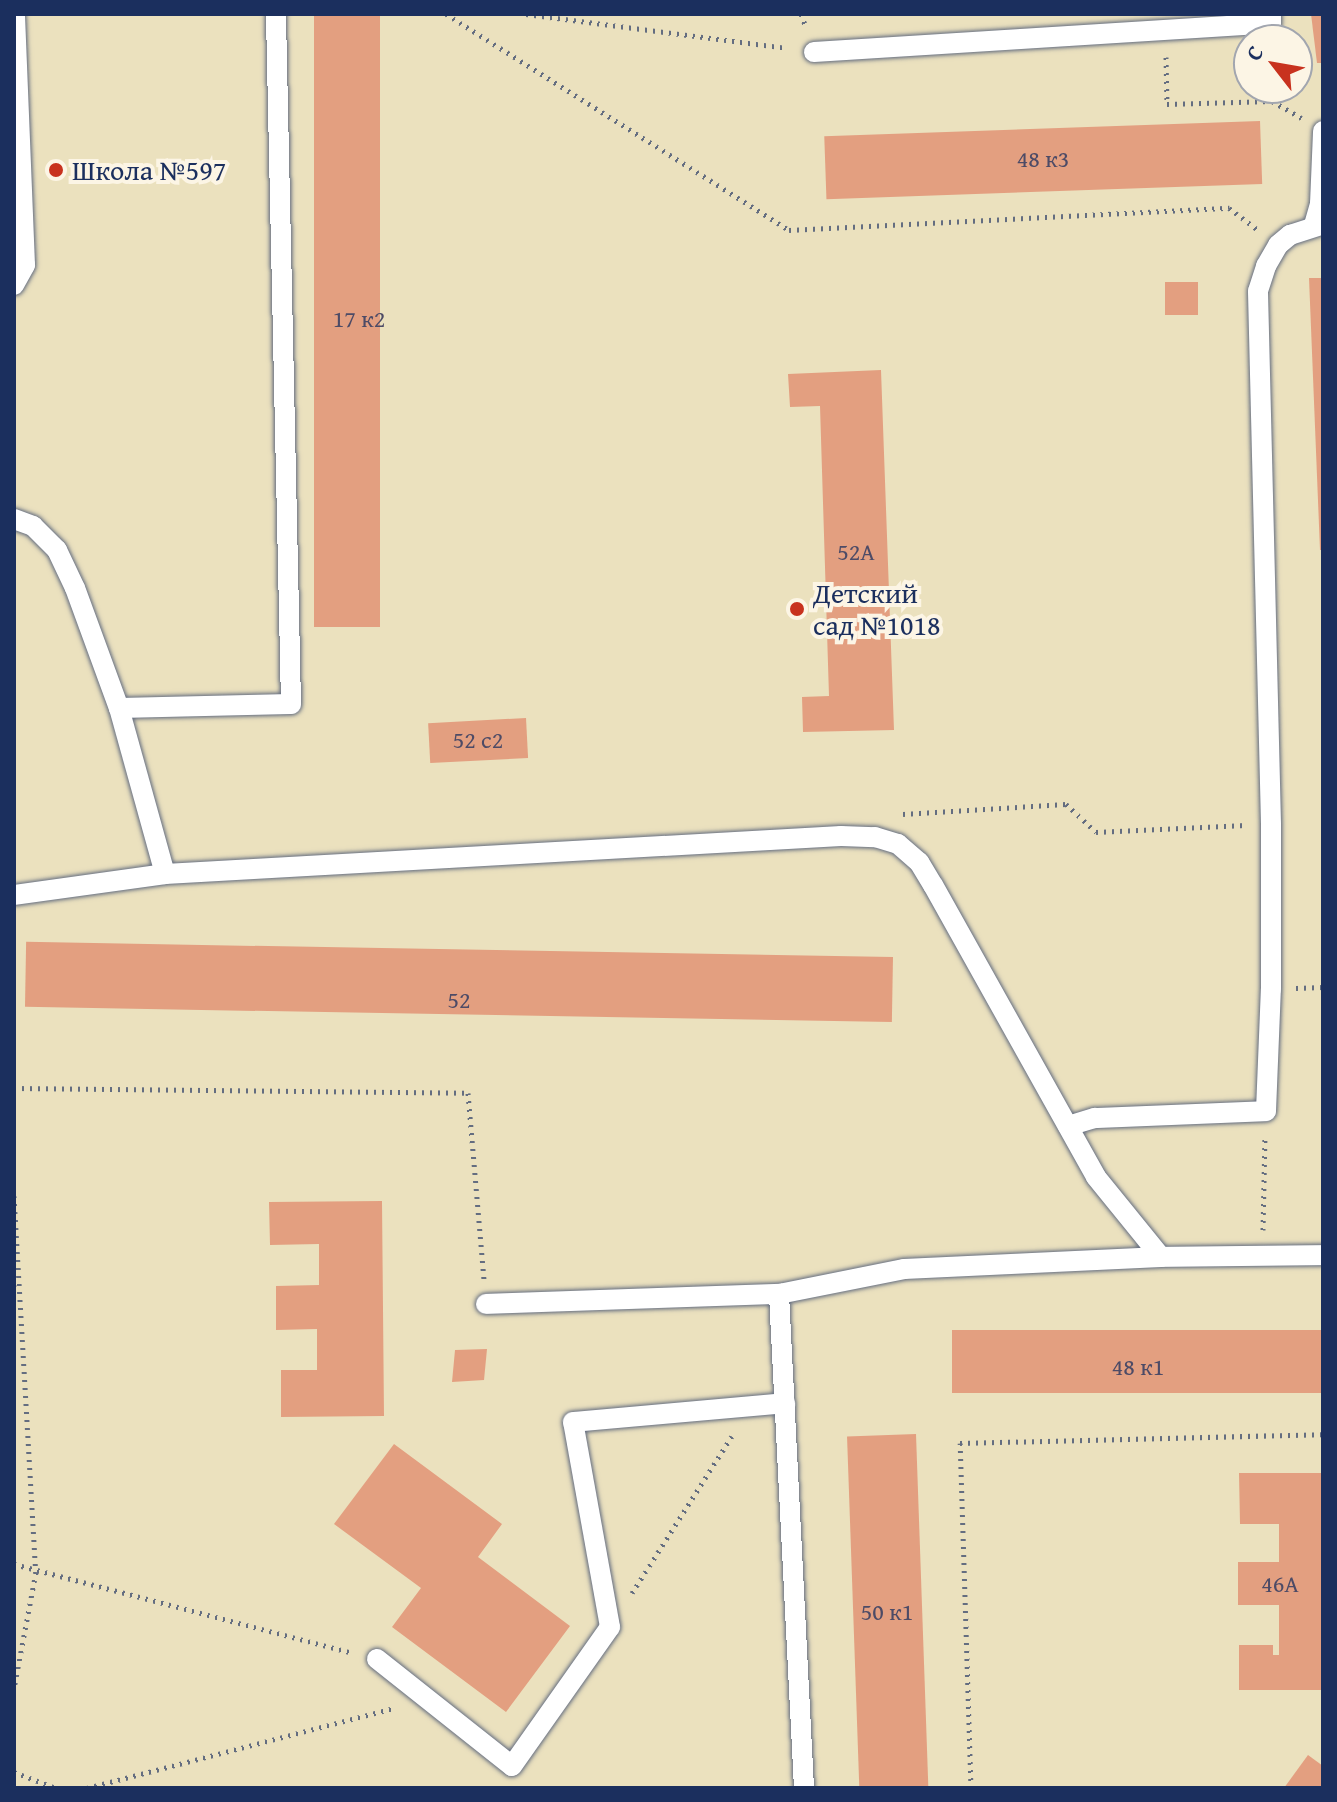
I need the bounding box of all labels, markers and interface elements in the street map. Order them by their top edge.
north arrow [1233,24,1313,104]
text: С [1237,39,1271,66]
house number: 48 к3 [1017,145,1069,173]
place label: Школа №597 [72,153,226,187]
marker: Школа №597 [47,161,65,179]
house number: 17 к2 [333,305,385,333]
house number: 52А [837,538,875,566]
place label: Детский сад №1018 [813,576,940,642]
marker: Детский сад №1018 [788,600,806,618]
house number: 52 с2 [453,726,503,754]
house number: 52 [447,986,471,1014]
house number: 48 к1 [1112,1353,1164,1381]
house number: 46А [1261,1570,1299,1598]
house number: 50 к1 [861,1598,913,1626]

